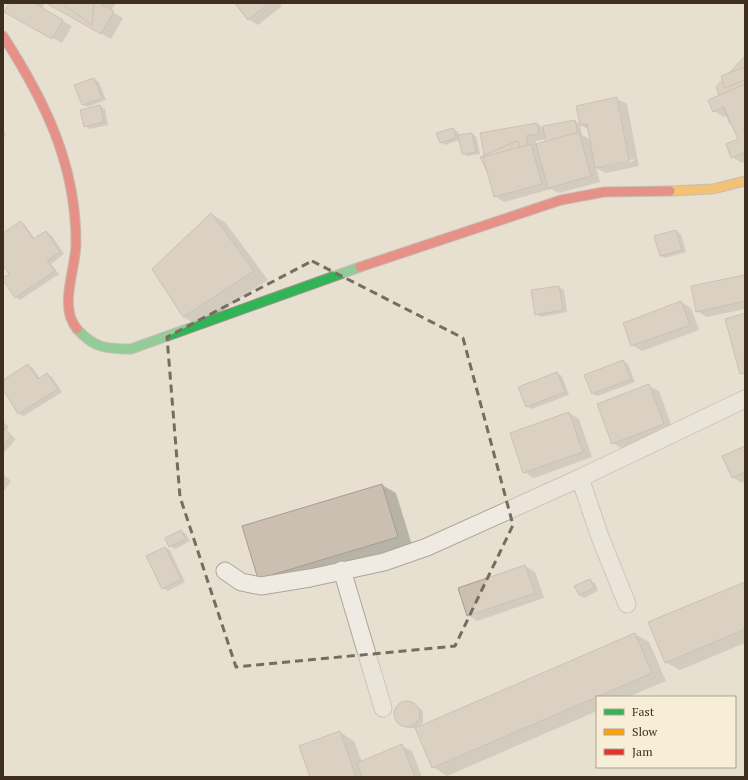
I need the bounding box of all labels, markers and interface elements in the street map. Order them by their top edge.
legend [596,696,736,768]
text: Fast [632,704,655,719]
text: Slow [632,724,658,739]
text: Jam [632,744,653,759]

